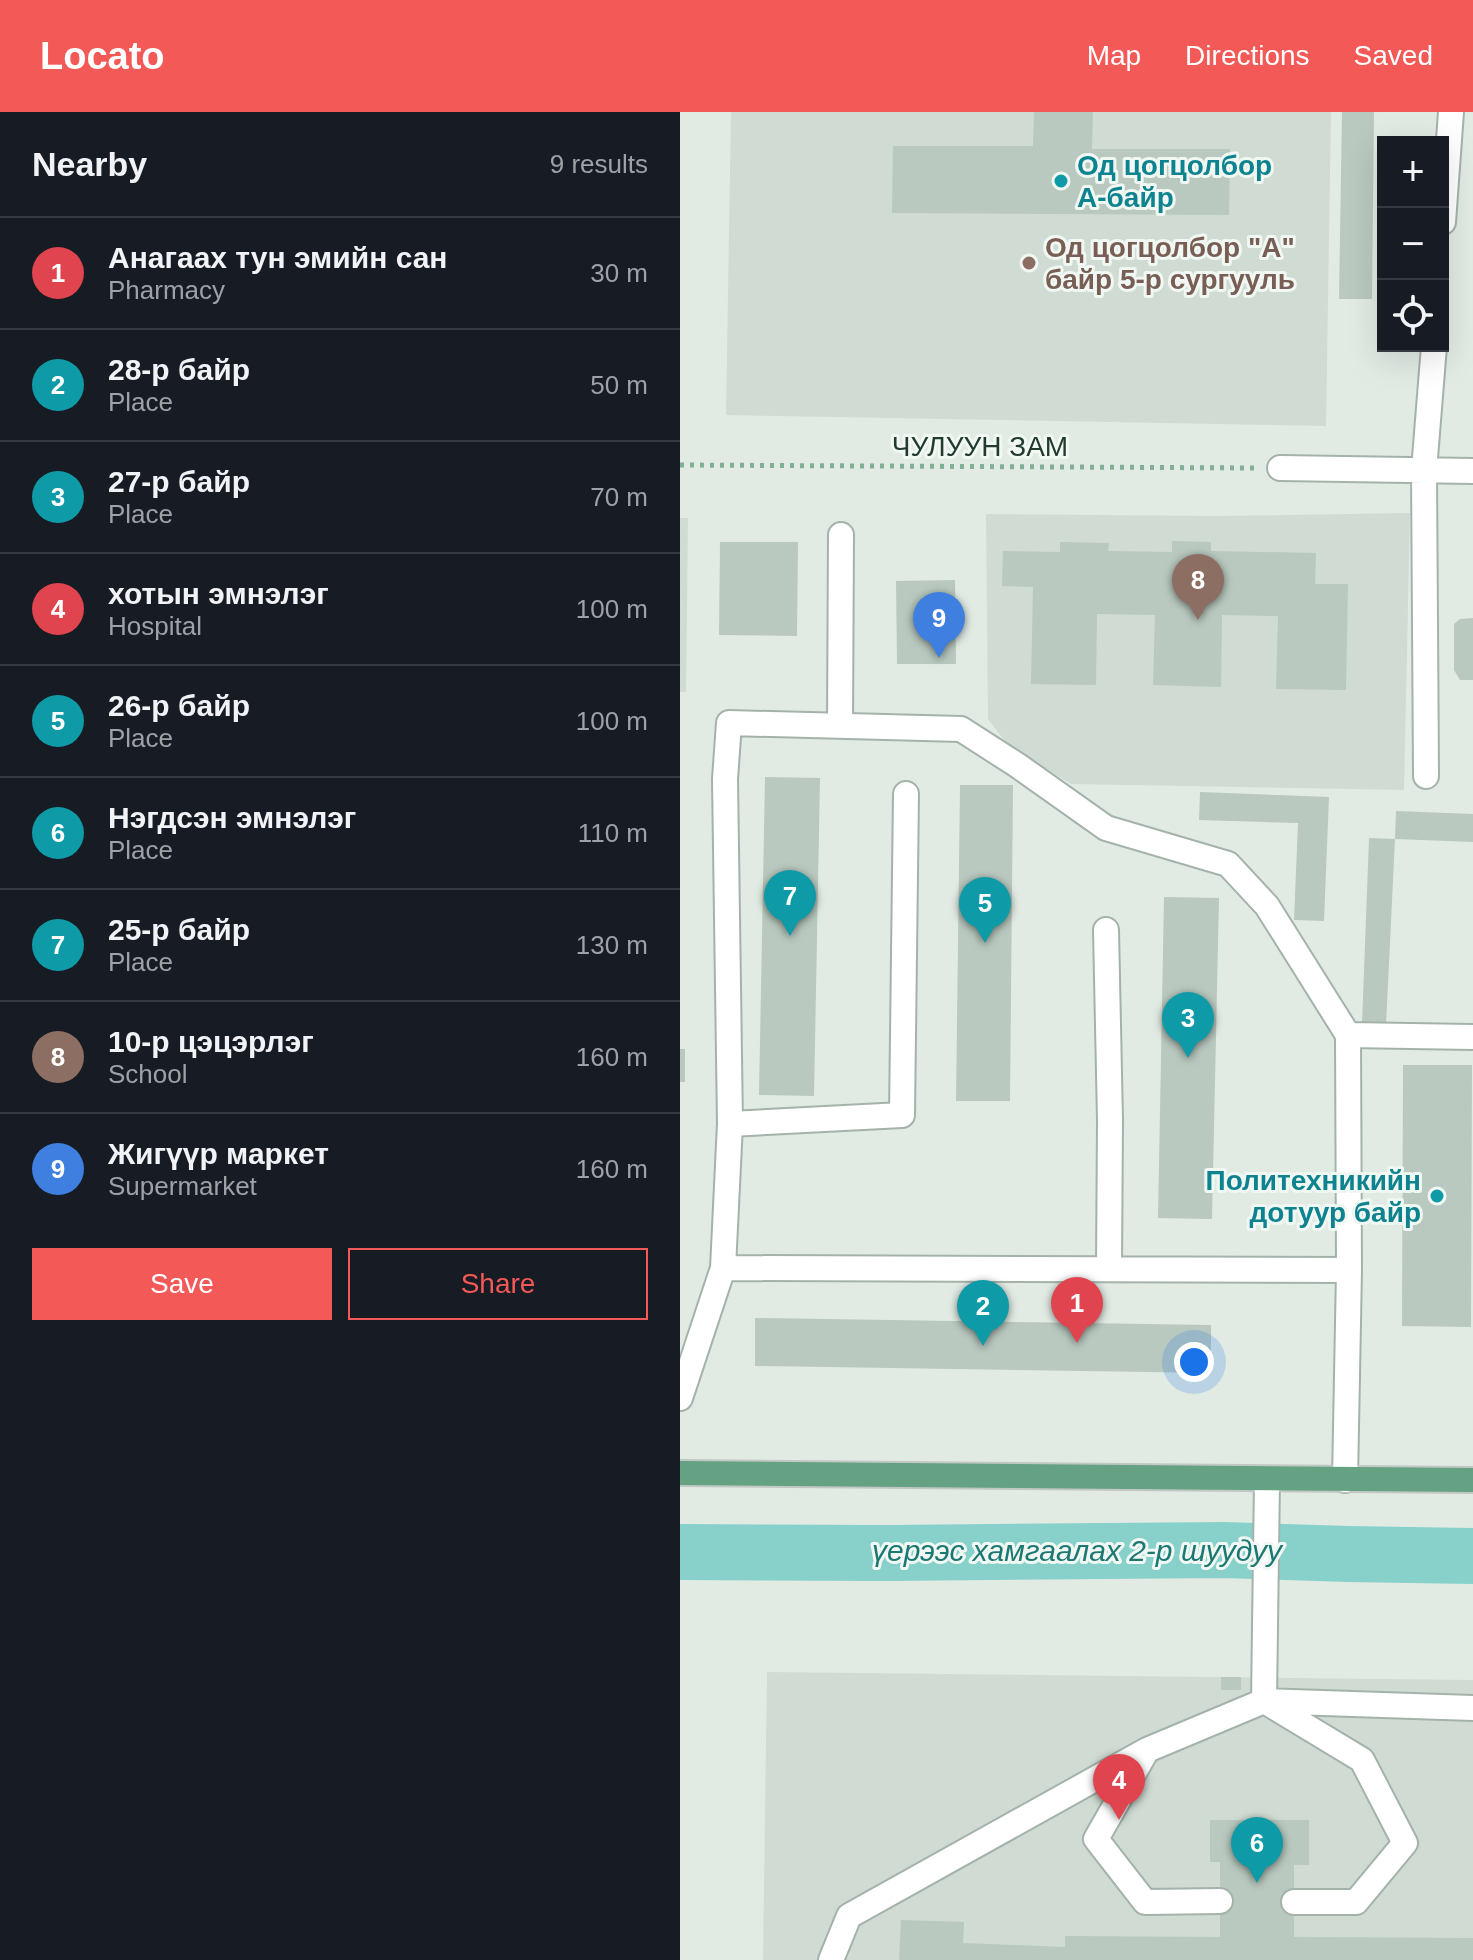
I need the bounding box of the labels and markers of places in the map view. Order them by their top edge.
place label: Од цогцолбор А-байр [1077,150,1272,213]
marker: Од цогцолбор А-байр [1052,172,1070,190]
place label: Од цогцолбор "А" байр 5-р сургууль [1045,232,1295,295]
marker: Од цогцолбор "А" байр 5-р сургууль [1020,254,1038,272]
pin: 8 [1172,554,1224,620]
pin: 9 [913,592,965,658]
pin: 7 [764,870,816,936]
pin: 5 [959,877,1011,943]
pin: 3 [1162,992,1214,1058]
place label: Политехникийн дотуур байр [1206,1165,1421,1228]
marker: Политехникийн дотуур байр [1428,1187,1446,1205]
pin: 1 [1051,1277,1103,1343]
pin: 2 [957,1280,1009,1346]
pin: 4 [1093,1754,1145,1820]
pin: 6 [1231,1817,1283,1883]

